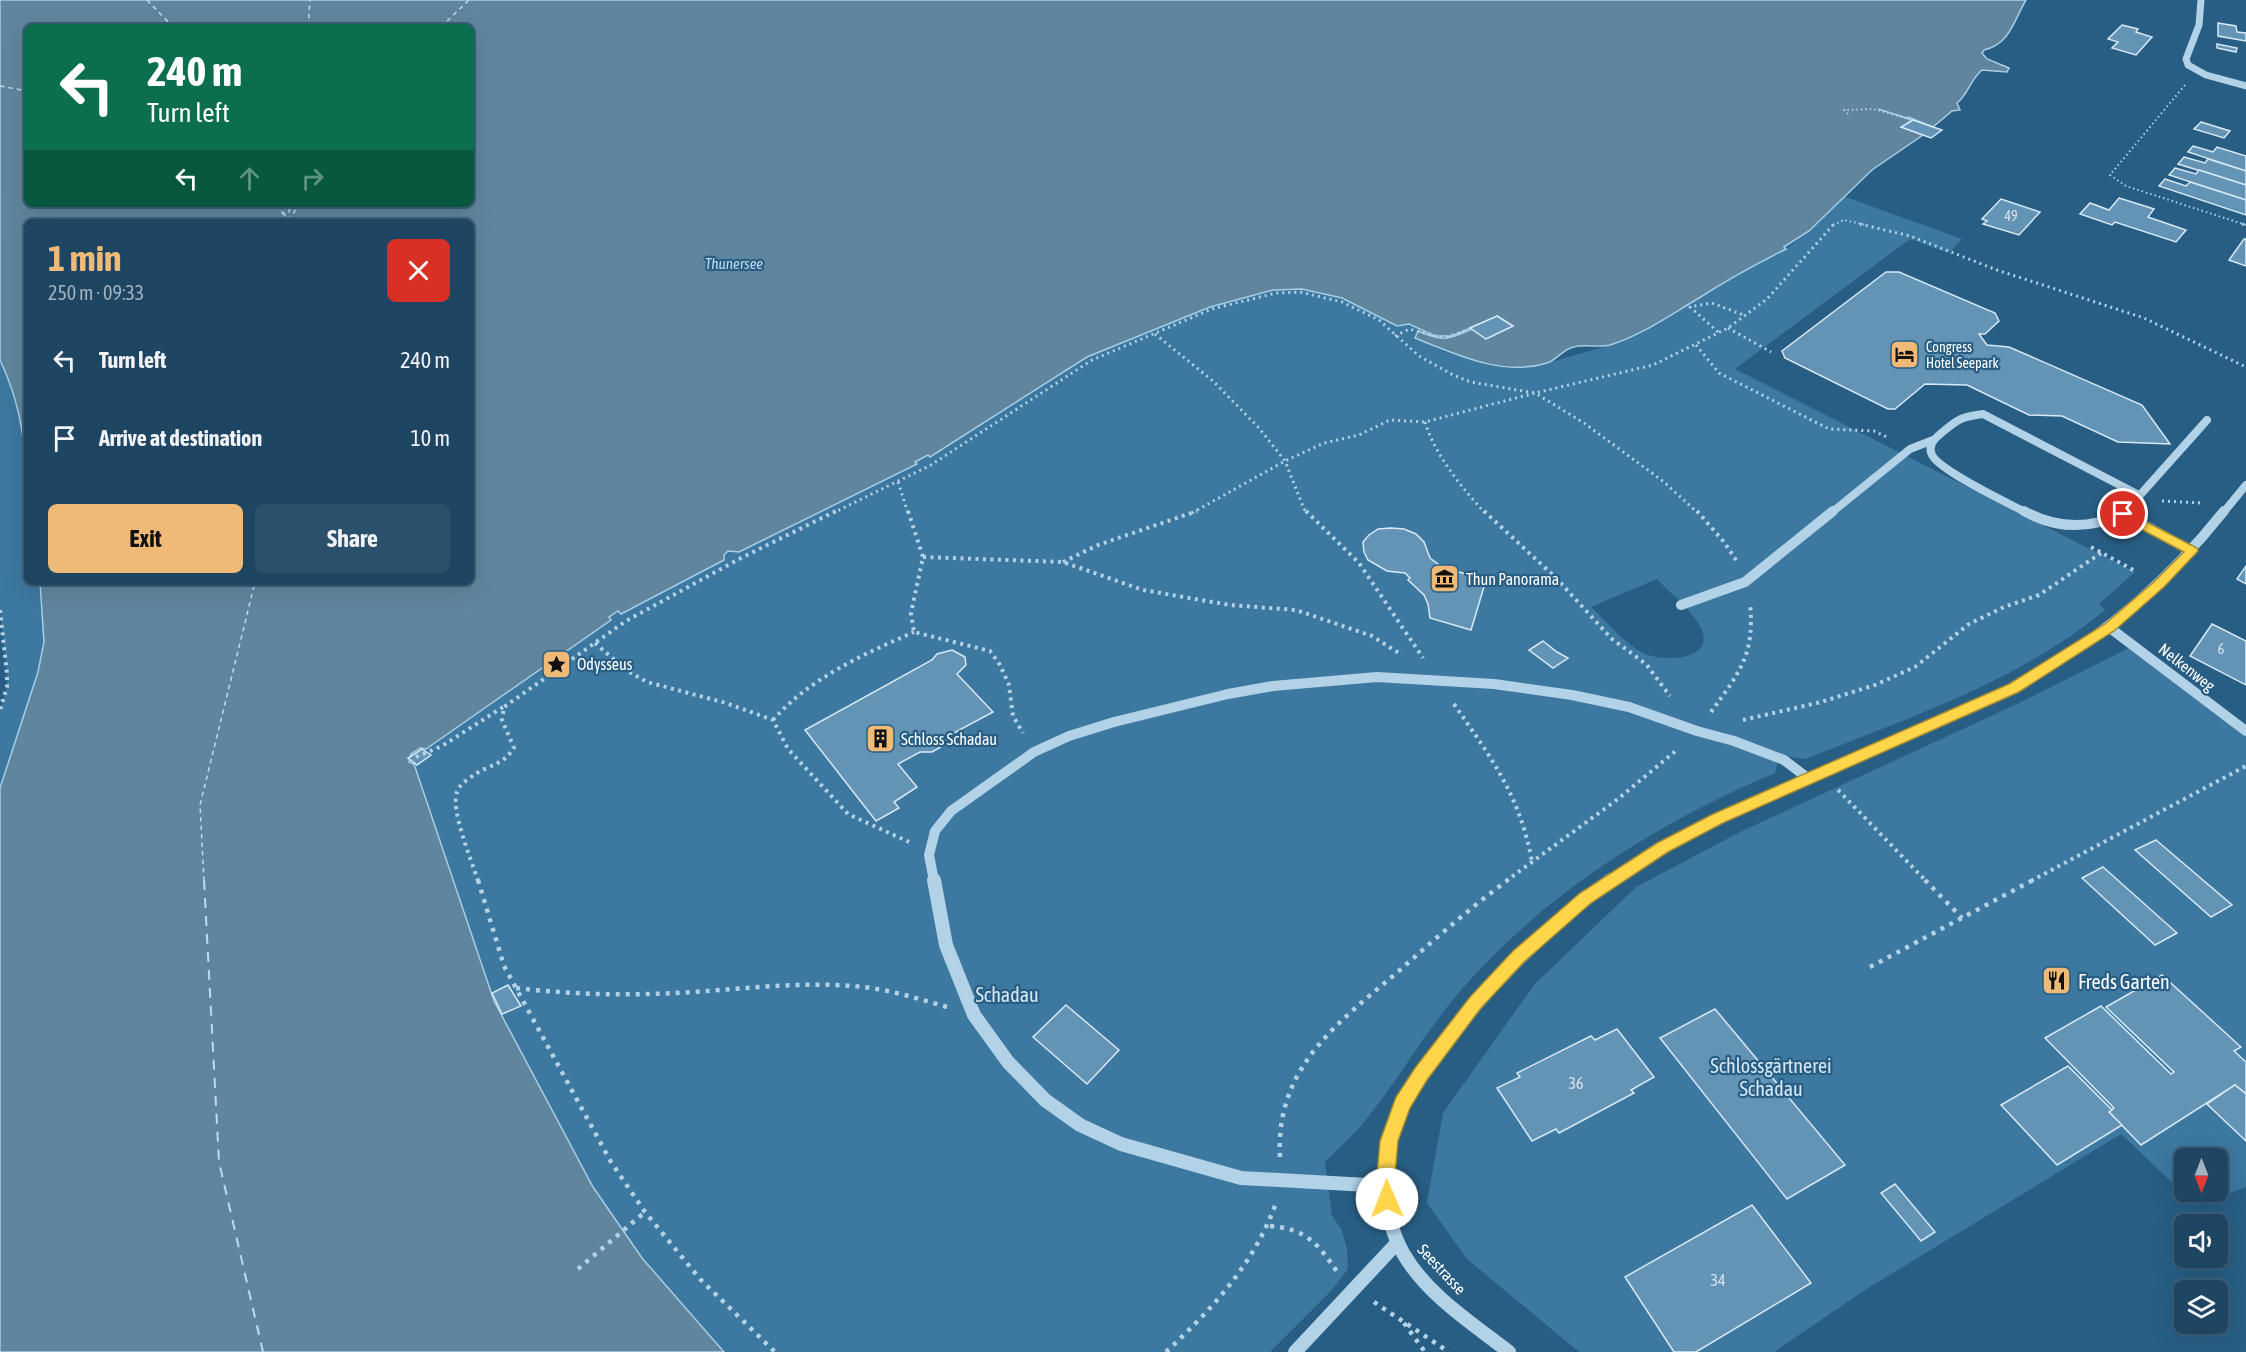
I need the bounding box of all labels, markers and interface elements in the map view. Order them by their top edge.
text: 240 m [147,47,242,95]
icon: left [48,48,126,126]
text: Turn left [147,97,230,128]
icon: left [170,162,203,195]
icon: ahead [233,162,266,195]
icon: right [296,162,329,195]
house number: 49 [2004,208,2018,224]
text: 1 min [48,237,122,279]
button: close [387,239,450,302]
water label: Thunersee [705,255,763,272]
text: 250 m · 09:33 [48,281,144,304]
hotel icon: Congress Hotel Seepark [1889,339,1921,371]
place label: Congress Hotel Seepark [1926,339,1999,371]
icon: left [48,344,81,377]
text: Turn left [99,347,166,373]
text: 240 m [400,347,450,373]
icon: arrive [48,422,81,455]
text: Arrive at destination [99,425,262,451]
text: 10 m [410,425,450,451]
pin [2097,488,2148,539]
icon: arrive [2106,497,2139,530]
button: Exit [48,504,243,573]
button: Share [255,504,450,573]
museum icon: Thun Panorama [1429,563,1461,595]
place label: Thun Panorama [1466,570,1559,588]
street label: Nelkenweg [2155,640,2219,695]
house number: 6 [2218,641,2225,657]
place icon: Odysseus [540,648,572,680]
place label: Odysseus [577,655,633,674]
building icon: Schloss Schadau [864,723,896,755]
place label: Schloss Schadau [901,730,997,748]
restaurant icon: Freds Garten [2041,965,2073,997]
place label: Freds Garten [2078,970,2170,993]
park label: Schadau [975,983,1039,1006]
park label: Schlossgärtnerei Schadau [1710,1054,1832,1100]
house number: 36 [1568,1074,1584,1092]
north arrow [2174,1148,2228,1202]
map controls [2174,1148,2228,1334]
position arrow [1355,1167,1419,1231]
button: sound [2174,1214,2228,1268]
street label: Seestrasse [1414,1240,1470,1298]
house number: 34 [1710,1271,1726,1289]
button: layers [2174,1280,2228,1334]

